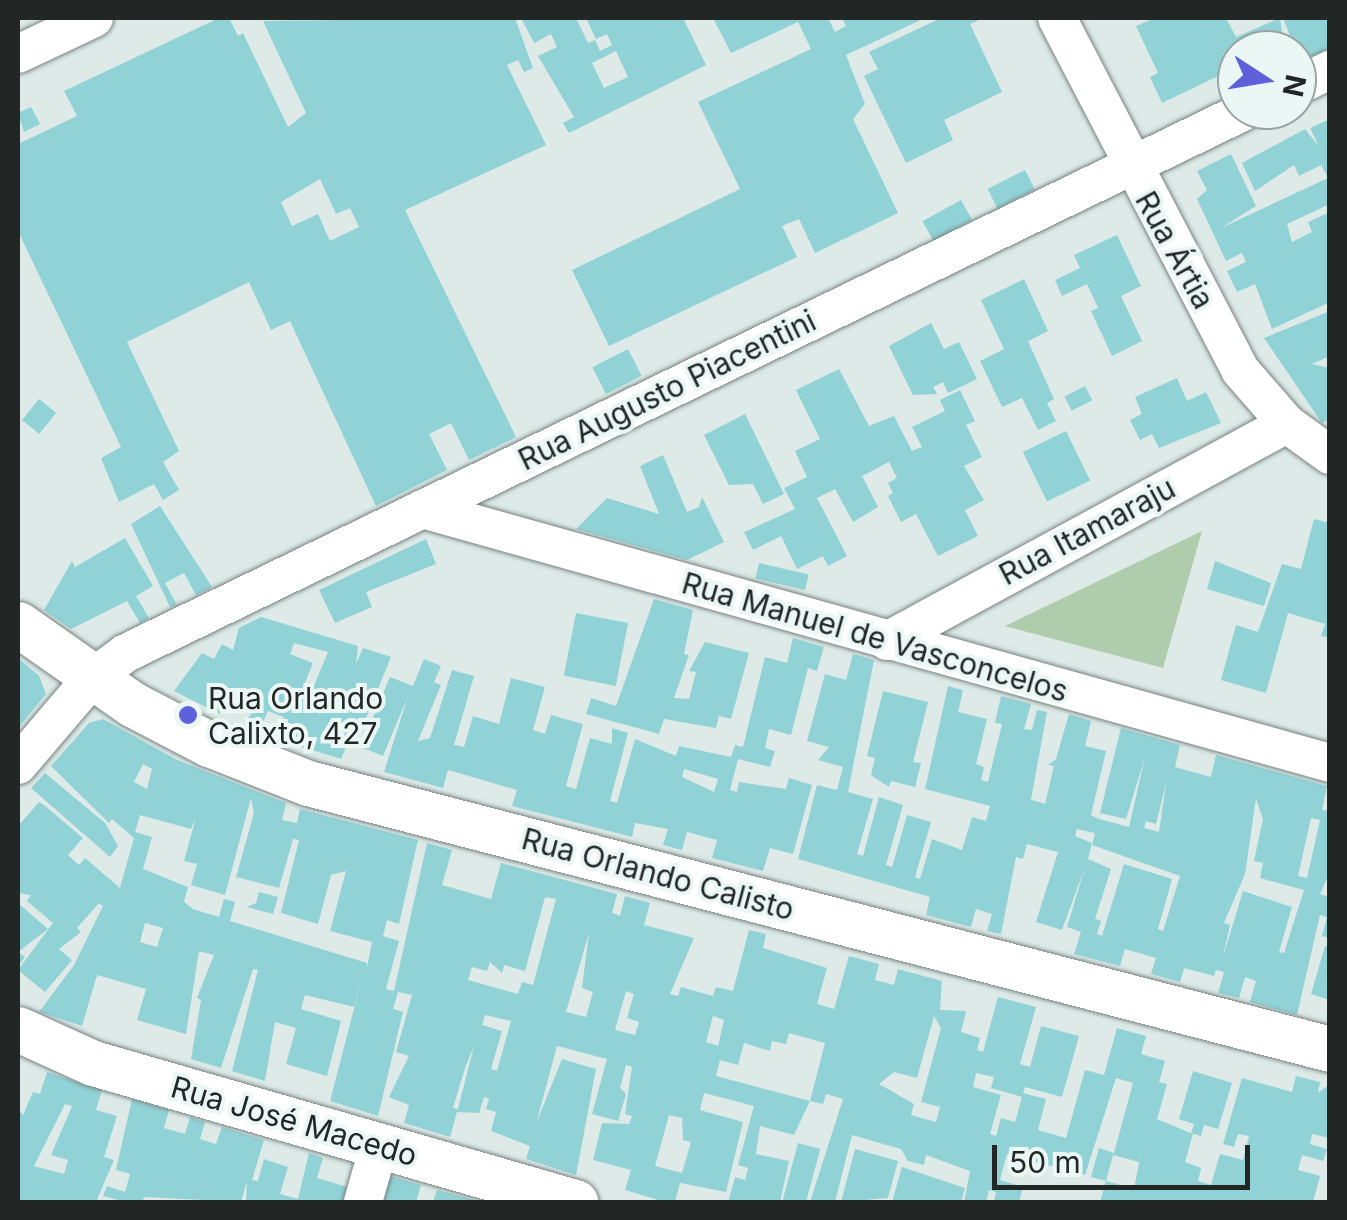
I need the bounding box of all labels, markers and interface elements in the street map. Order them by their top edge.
north arrow [1217,30,1317,130]
text: N [1276,72,1313,100]
street label: Rua Ártia [1128,185,1222,315]
street label: Rua Augusto Piacentini [512,302,822,478]
street label: Rua Itamaraju [993,470,1181,592]
street label: Rua Manuel de Vasconcelos [678,565,1072,709]
place label: Rua Orlando Calixto, 427 [208,680,383,750]
marker: Rua Orlando Calixto, 427 [177,704,199,726]
street label: Rua Orlando Calisto [518,820,798,928]
street label: Rua José Macedo [167,1069,421,1173]
scale bar [997,1125,1254,1187]
text: 50 m [1009,1144,1081,1180]

